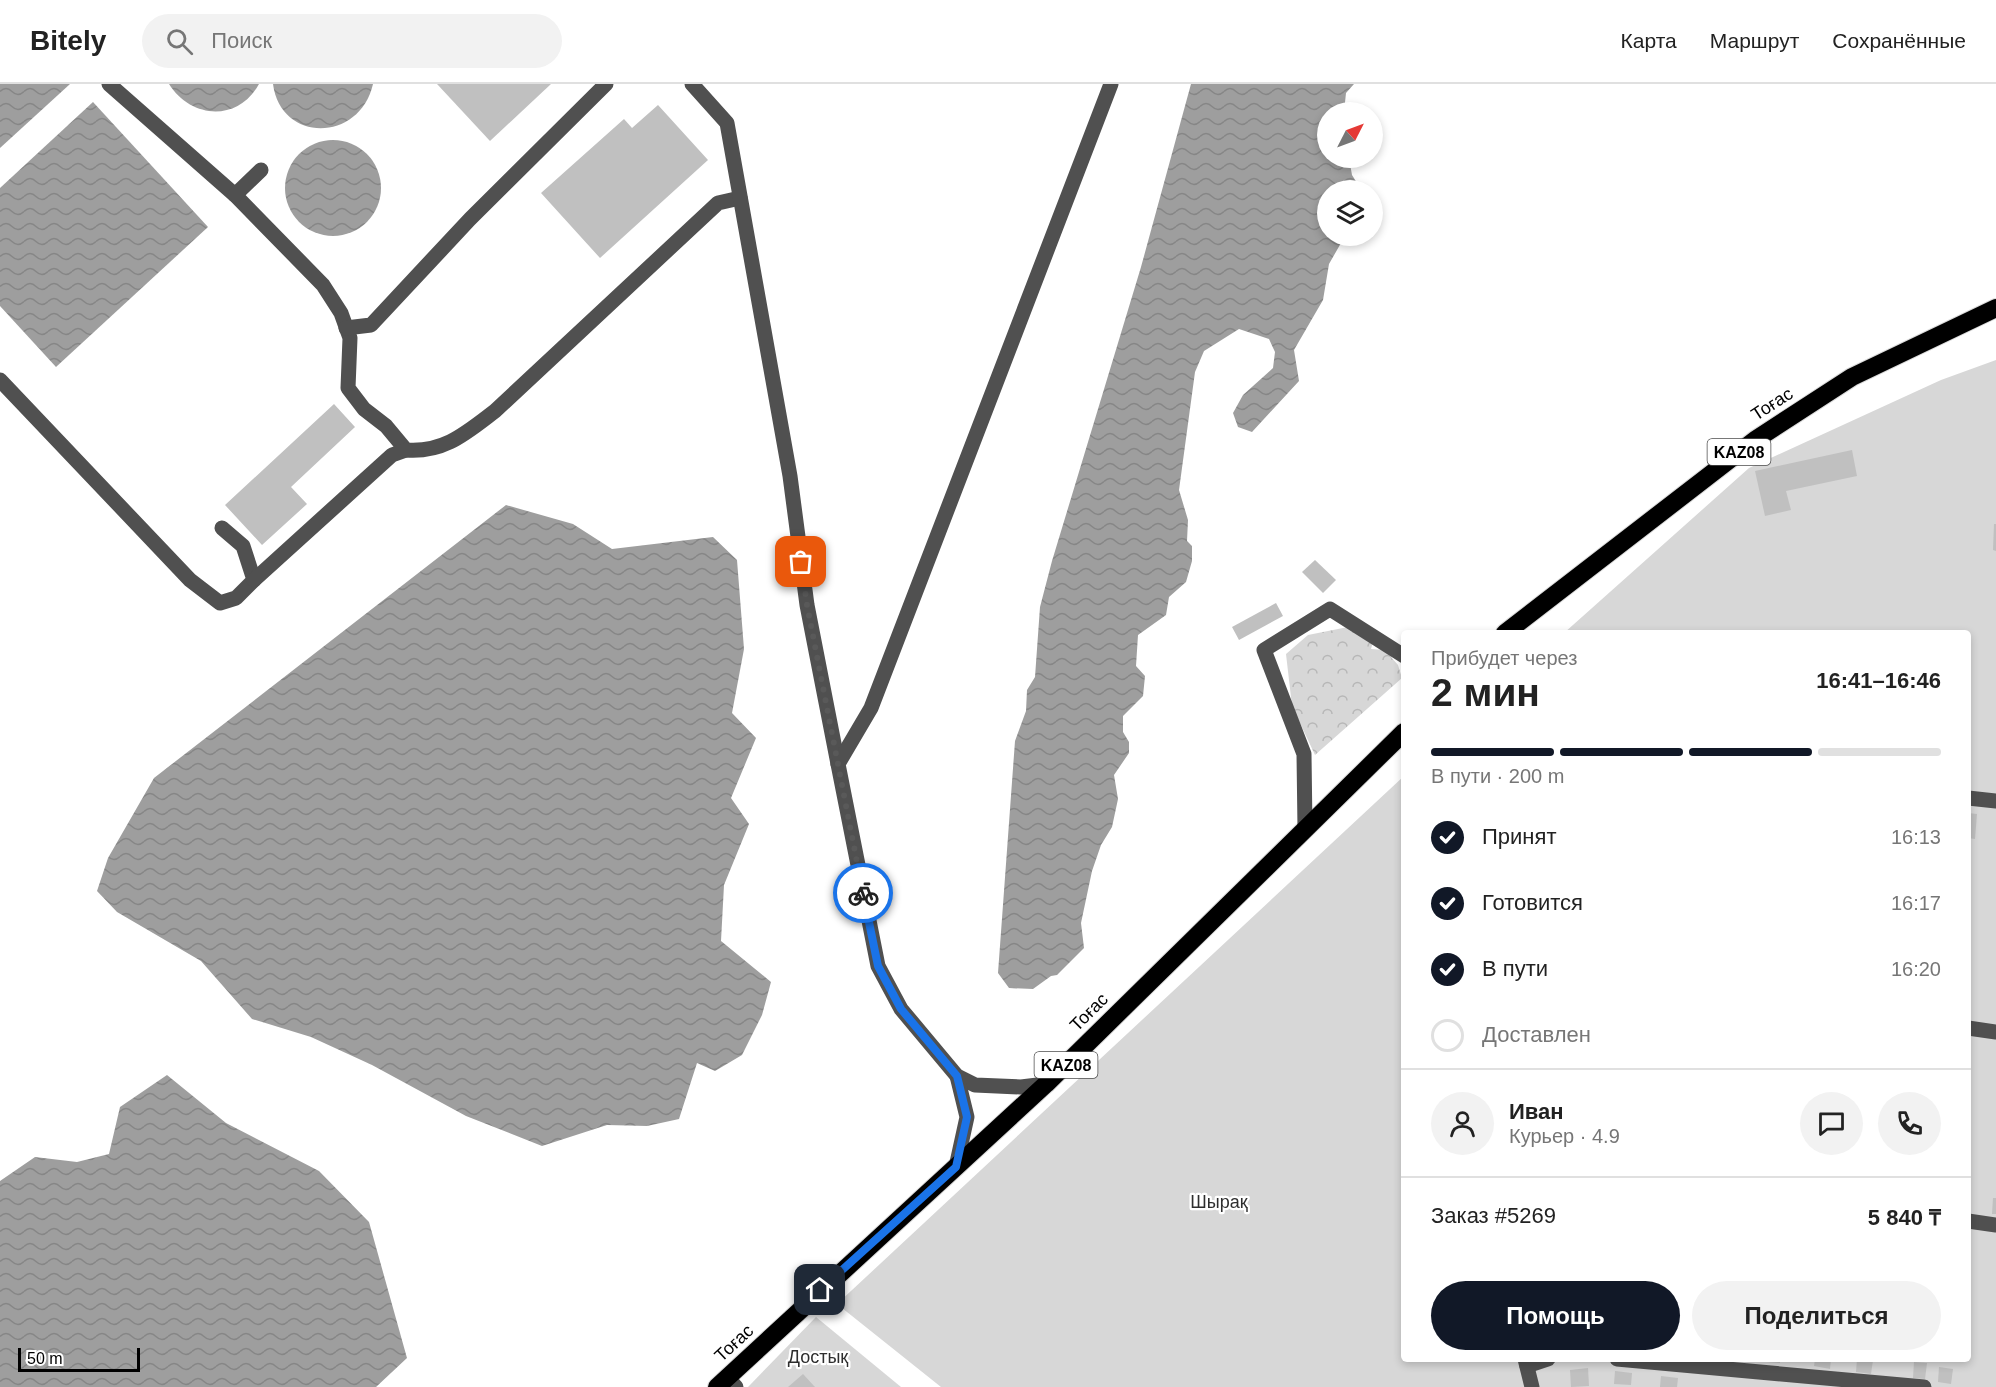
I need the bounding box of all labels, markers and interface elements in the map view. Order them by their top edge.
search box [142,14,562,68]
text: Bitely [30,25,106,56]
icon: search [163,25,196,58]
text: Поиск [211,28,272,53]
text: Карта [1621,29,1677,52]
text: Маршрут [1710,29,1799,52]
text: Сохранённые [1832,29,1966,52]
north arrow [1317,102,1383,168]
map controls [1317,102,1383,246]
button: layers [1317,180,1383,246]
street label: Тоғас [1748,383,1796,425]
road number: KAZ08 [1708,439,1770,465]
pin [775,536,826,587]
icon: bag [784,545,817,578]
text: Прибудет через [1431,647,1577,669]
text: 16:41–16:46 [1816,668,1941,693]
text: 2 мин [1431,671,1540,714]
text: В пути · 200 m [1431,765,1564,787]
icon: check [1431,821,1464,854]
text: Принят [1482,824,1556,849]
text: 16:13 [1891,826,1941,848]
courier [833,863,893,923]
icon: bike [847,877,880,910]
icon: check [1431,887,1464,920]
text: Готовится [1482,890,1583,915]
text: 16:17 [1891,892,1941,914]
icon: check [1431,953,1464,986]
text: В пути [1482,956,1548,981]
text: 16:20 [1891,958,1941,980]
street label: Тоғас [1066,989,1112,1035]
text: Доставлен [1482,1022,1591,1047]
road number: KAZ08 [1034,1052,1098,1078]
button: person [1431,1092,1494,1155]
button: chat [1800,1092,1863,1155]
button: phone [1878,1092,1941,1155]
text: Иван [1509,1099,1564,1124]
text: Курьер · 4.9 [1509,1125,1620,1147]
park label: Шырақ [1190,1192,1248,1212]
text: Заказ #5269 [1431,1203,1556,1228]
text: 5 840 ₸ [1868,1205,1941,1230]
pin [794,1264,845,1315]
icon: home [803,1273,836,1306]
button: Помощь [1431,1281,1680,1350]
button: Поделиться [1692,1281,1941,1350]
street label: Тоғас [711,1320,757,1366]
scale bar [18,1345,140,1372]
park label: Достық [788,1347,848,1367]
text: 50 m [27,1350,63,1367]

